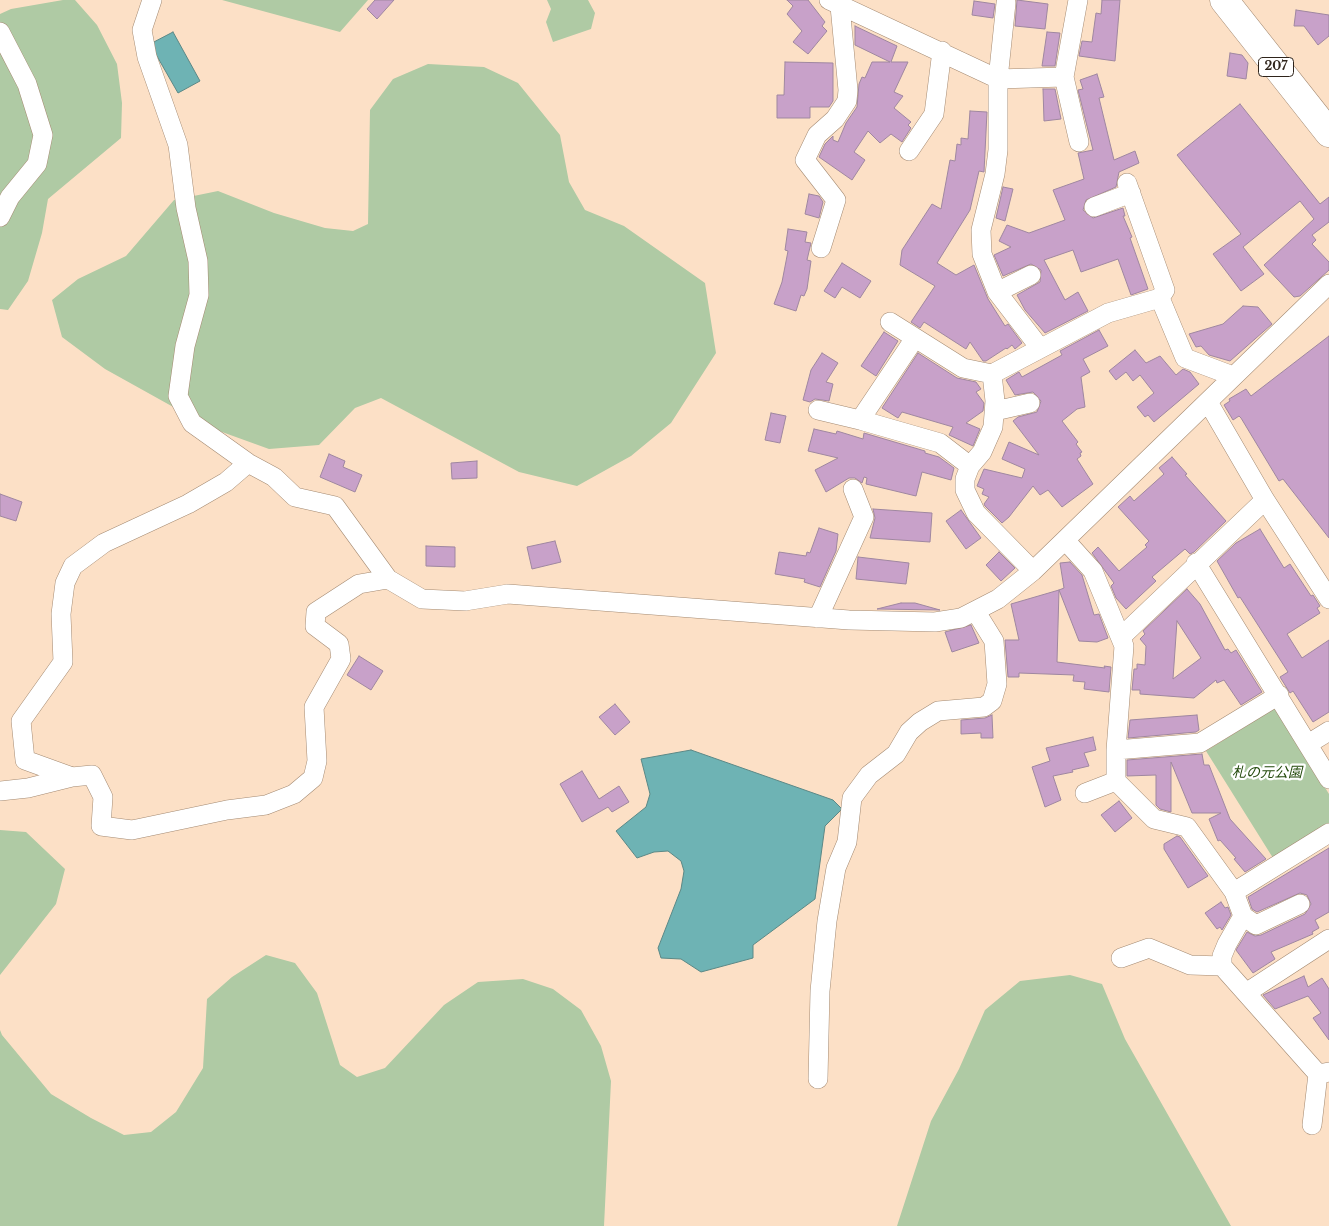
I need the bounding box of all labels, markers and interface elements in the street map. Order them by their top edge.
road number: 207 [1258,58,1294,76]
park label: 札の元公園 [1232,765,1302,781]

